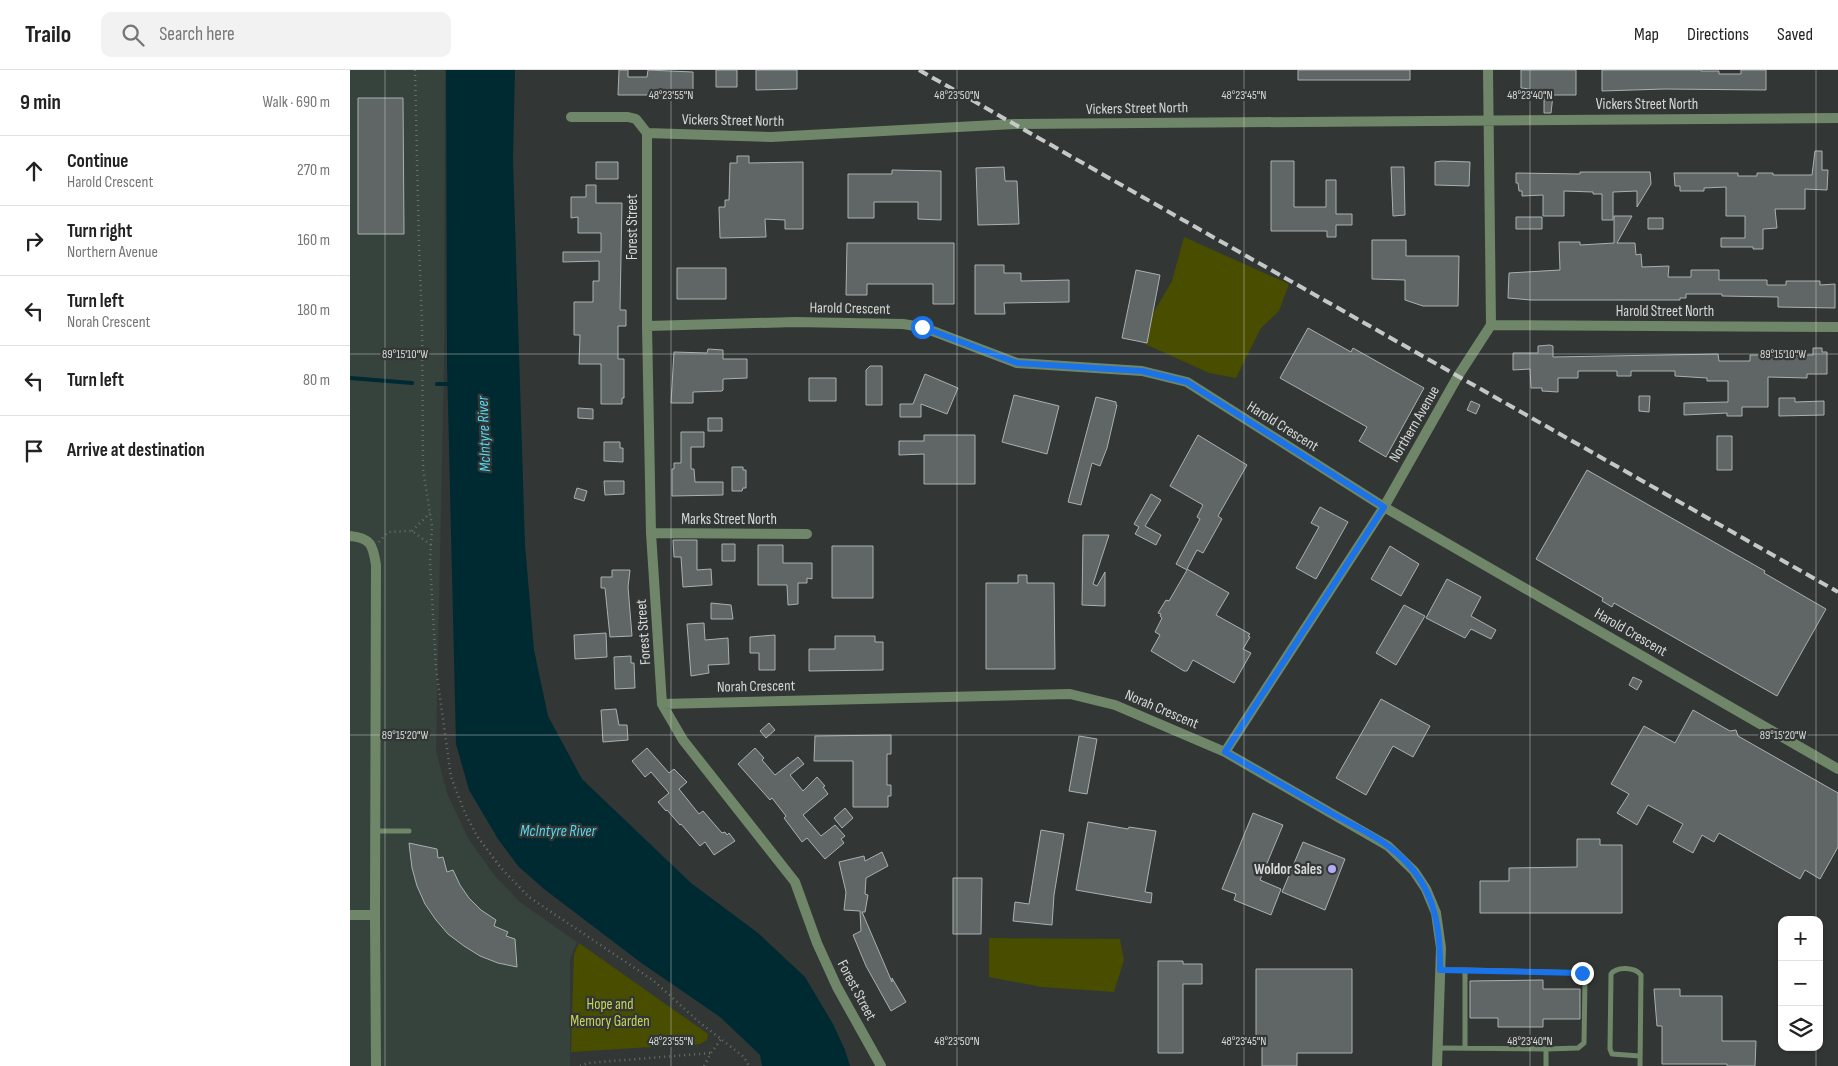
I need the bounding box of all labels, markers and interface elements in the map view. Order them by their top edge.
search box [101,12,451,57]
text: Trailo [25,20,71,49]
icon: search [119,21,147,49]
text: Search here [159,23,235,46]
text: Map [1634,24,1659,45]
text: Directions [1687,24,1749,45]
text: Saved [1777,24,1813,45]
text: 48°23'55"N [649,88,693,103]
text: 48°23'50"N [934,88,980,103]
text: 48°23'45"N [1222,88,1267,103]
text: 48°23'40"N [1507,88,1553,103]
text: 9 min [20,90,61,115]
text: Walk · 690 m [263,93,330,112]
street label: Vickers Street North [1596,95,1698,114]
street label: Vickers Street North [1086,98,1188,119]
street label: Vickers Street North [682,110,784,131]
text: Continue [67,150,128,173]
icon: ahead [20,157,48,185]
text: 270 m [297,161,330,180]
text: Harold Crescent [67,173,153,192]
street label: Forest Street [623,194,642,260]
text: Turn right [67,220,132,243]
icon: right [20,227,48,255]
text: 160 m [297,231,330,250]
text: Northern Avenue [67,243,158,262]
text: Turn left [67,290,124,313]
icon: left [20,297,48,325]
street label: Harold Crescent [809,298,891,319]
text: 180 m [297,301,330,320]
street label: Harold Street North [1616,302,1714,321]
text: Norah Crescent [67,313,151,332]
route start [911,316,934,339]
text: 89°15'10"W [382,347,428,362]
text: 89°15'10"W [1760,347,1806,362]
icon: left [20,367,48,395]
text: Turn left [67,369,124,392]
text: 80 m [303,371,330,390]
street label: Northern Avenue [1385,383,1444,466]
water label: McIntyre River [474,395,495,472]
street label: Harold Crescent [1243,397,1322,456]
icon: arrive [20,437,48,465]
text: Arrive at destination [67,439,205,462]
street label: Marks Street North [681,510,777,529]
street label: Forest Street [632,598,655,665]
street label: Harold Crescent [1591,604,1671,661]
street label: Norah Crescent [717,676,796,697]
street label: Norah Crescent [1122,685,1202,734]
text: 89°15'20"W [382,728,429,743]
text: 89°15'20"W [1760,728,1807,743]
water label: McIntyre River [520,822,597,841]
place label: Woldor Sales [1254,860,1322,879]
marker: Woldor Sales [1326,863,1338,875]
map controls [1778,916,1823,1051]
button: + [1778,916,1823,961]
street label: Forest Street [833,957,881,1024]
button: − [1778,961,1823,1006]
route end [1571,962,1594,985]
park label: Hope and Memory Garden [570,995,650,1031]
button: layers [1778,1006,1823,1051]
text: 48°23'55"N [649,1034,693,1049]
text: 48°23'50"N [934,1034,980,1049]
text: 48°23'45"N [1222,1034,1267,1049]
text: 48°23'40"N [1507,1034,1553,1049]

